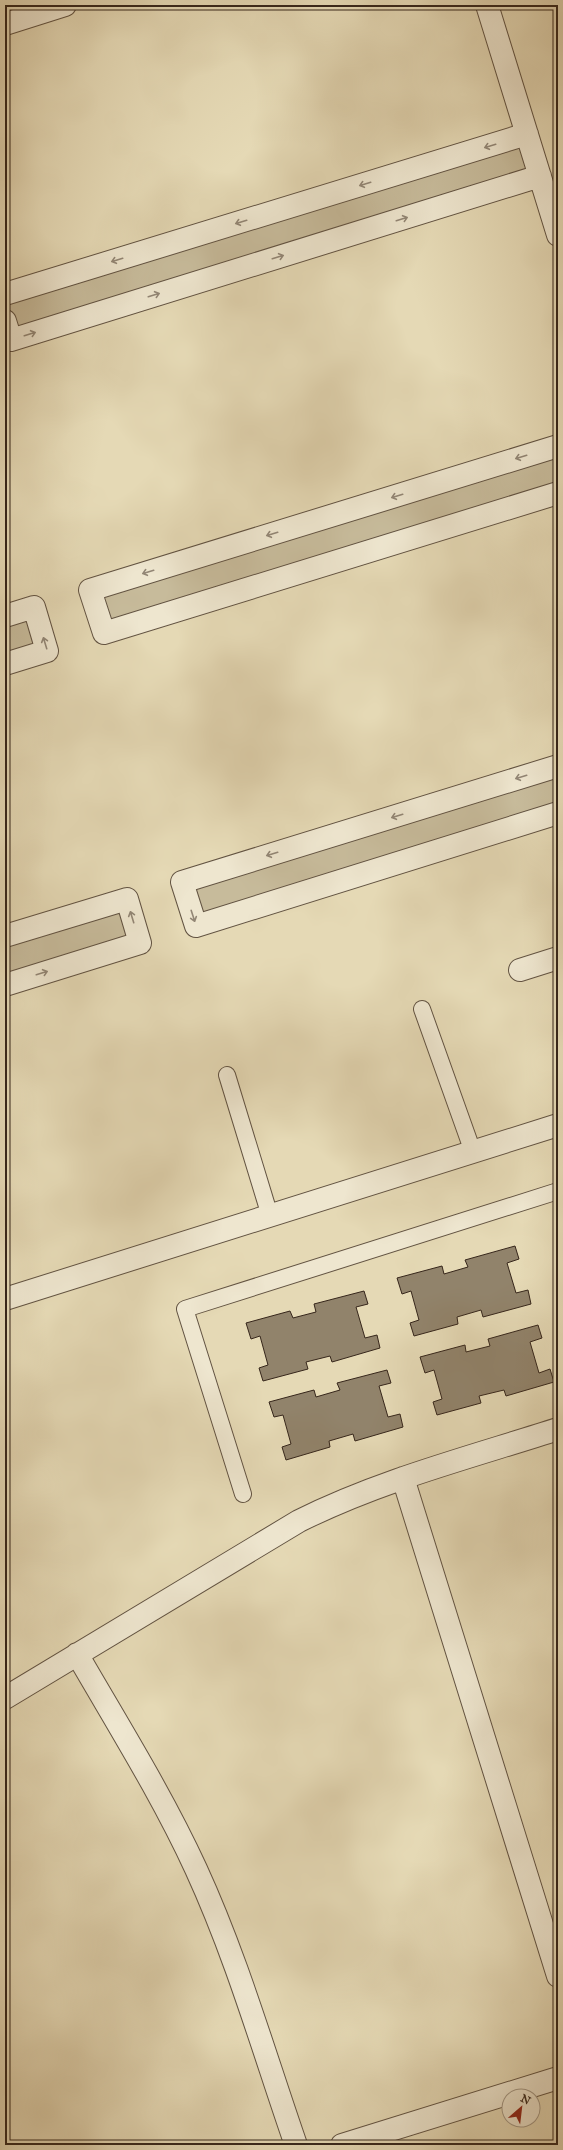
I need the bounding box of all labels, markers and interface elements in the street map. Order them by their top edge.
one-way arrow [483,143,496,150]
one-way arrow [359,181,372,188]
one-way arrow [395,215,408,222]
one-way arrow [235,219,248,226]
one-way arrow [271,253,284,260]
one-way arrow [110,257,123,264]
one-way arrow [147,291,159,299]
one-way arrow [23,330,36,337]
one-way arrow [514,454,527,461]
one-way arrow [390,493,403,500]
one-way arrow [266,531,279,538]
one-way arrow [142,569,155,576]
one-way arrow [41,637,48,650]
one-way arrow [515,774,527,782]
one-way arrow [390,813,403,820]
one-way arrow [266,851,279,858]
one-way arrow [190,909,197,922]
one-way arrow [128,910,135,923]
one-way arrow [36,969,49,976]
north arrow [501,2088,541,2128]
text: N [518,2092,533,2108]

